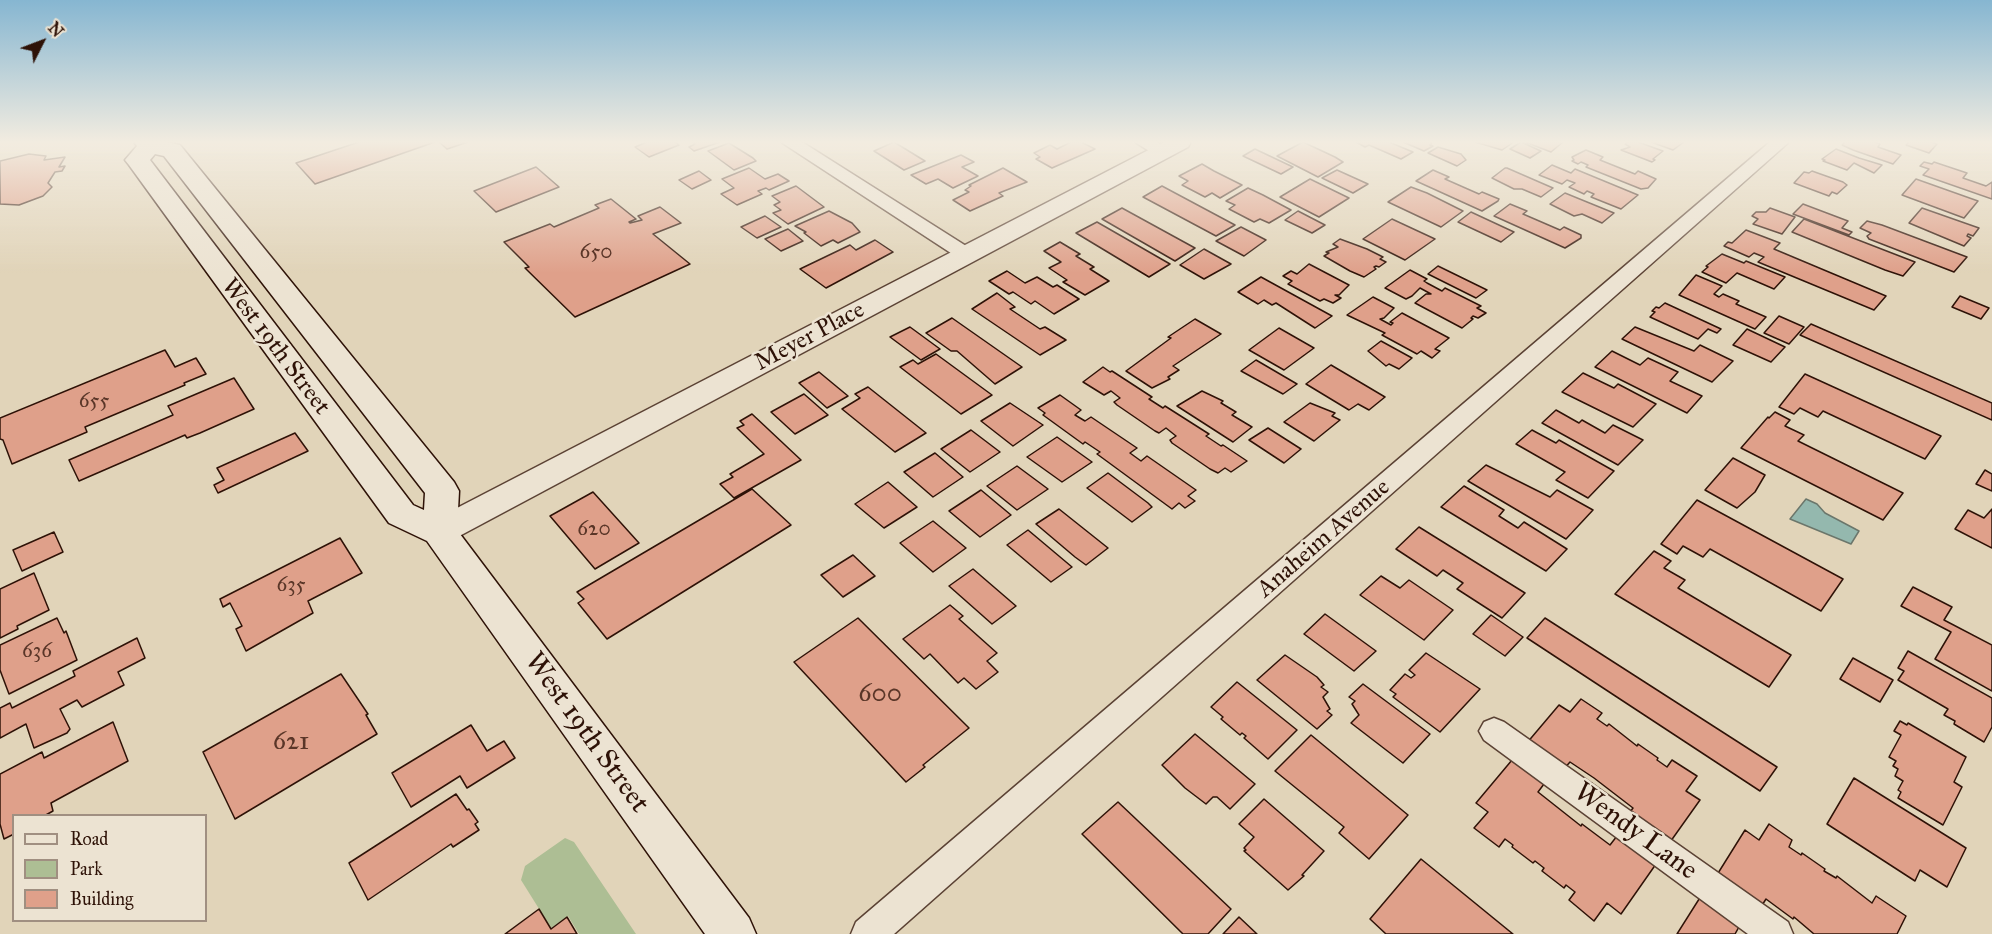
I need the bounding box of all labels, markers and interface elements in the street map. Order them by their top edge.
north arrow [12,12,72,72]
text: N [44,18,67,41]
house number: 650 [580,240,612,266]
street label: West 19th Street [214,273,336,421]
street label: Meyer Place [750,296,870,378]
house number: 655 [79,389,109,415]
street label: Anaheim Avenue [1252,474,1396,604]
house number: 620 [577,517,611,543]
house number: 635 [277,573,305,599]
house number: 636 [22,639,52,665]
street label: West 19th Street [517,646,655,820]
house number: 600 [858,679,902,711]
house number: 621 [273,727,309,759]
street label: Wendy Lane [1567,776,1703,888]
legend [12,814,207,922]
text: Road [70,828,108,850]
text: Park [70,858,103,880]
text: Building [70,888,133,910]

